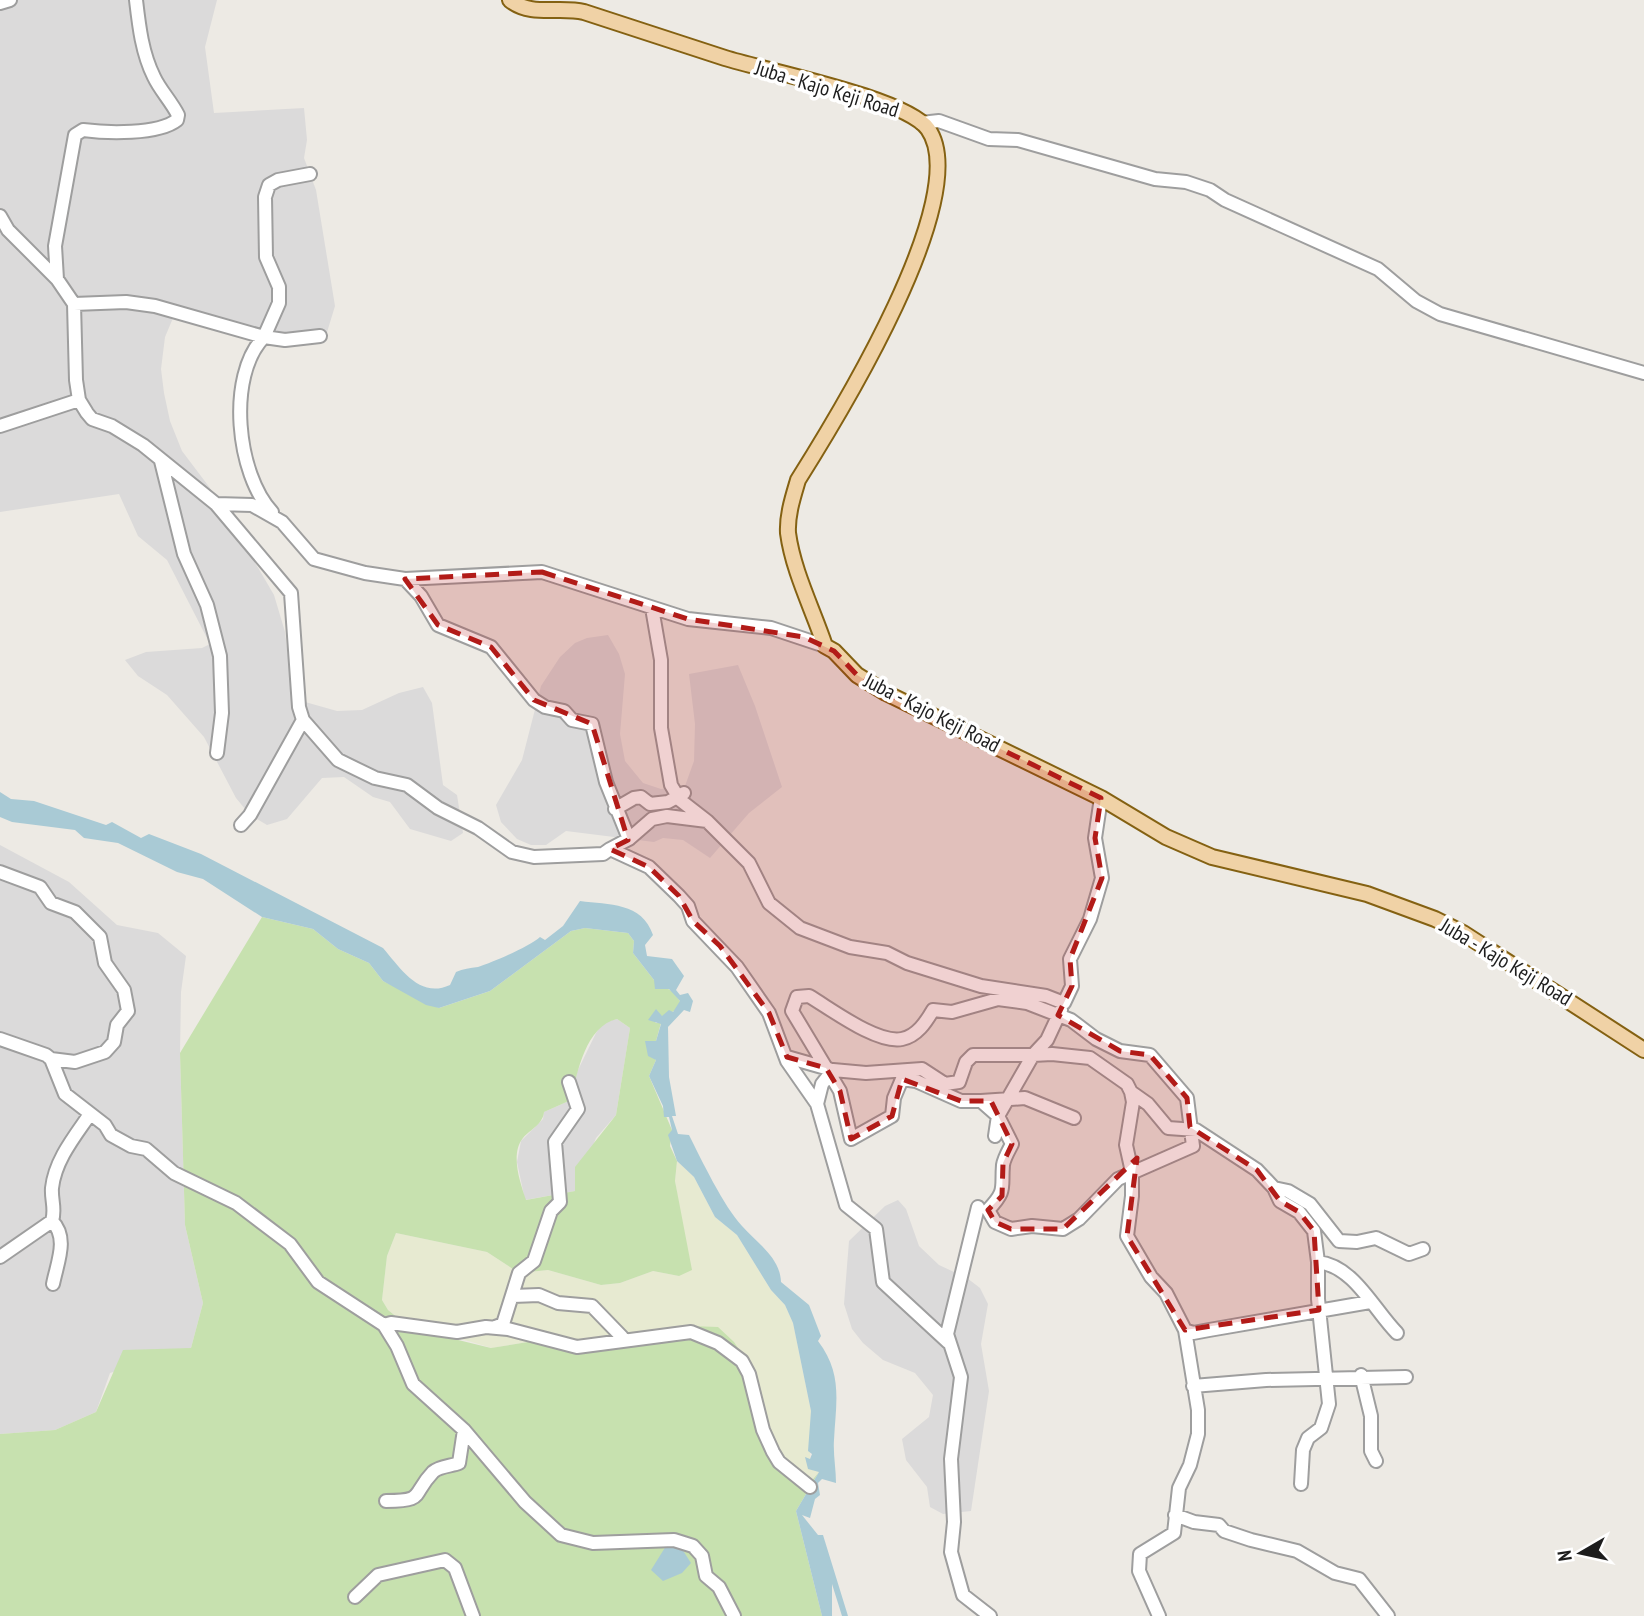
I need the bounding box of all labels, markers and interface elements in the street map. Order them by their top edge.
street label: Juba - Kajo Keji Road [751,54,902,123]
street label: Juba - Kajo Keji Road [859,666,1005,758]
street label: Juba - Kajo Keji Road [1435,911,1577,1012]
north arrow [1546,1518,1616,1588]
text: N [1552,1549,1577,1563]

